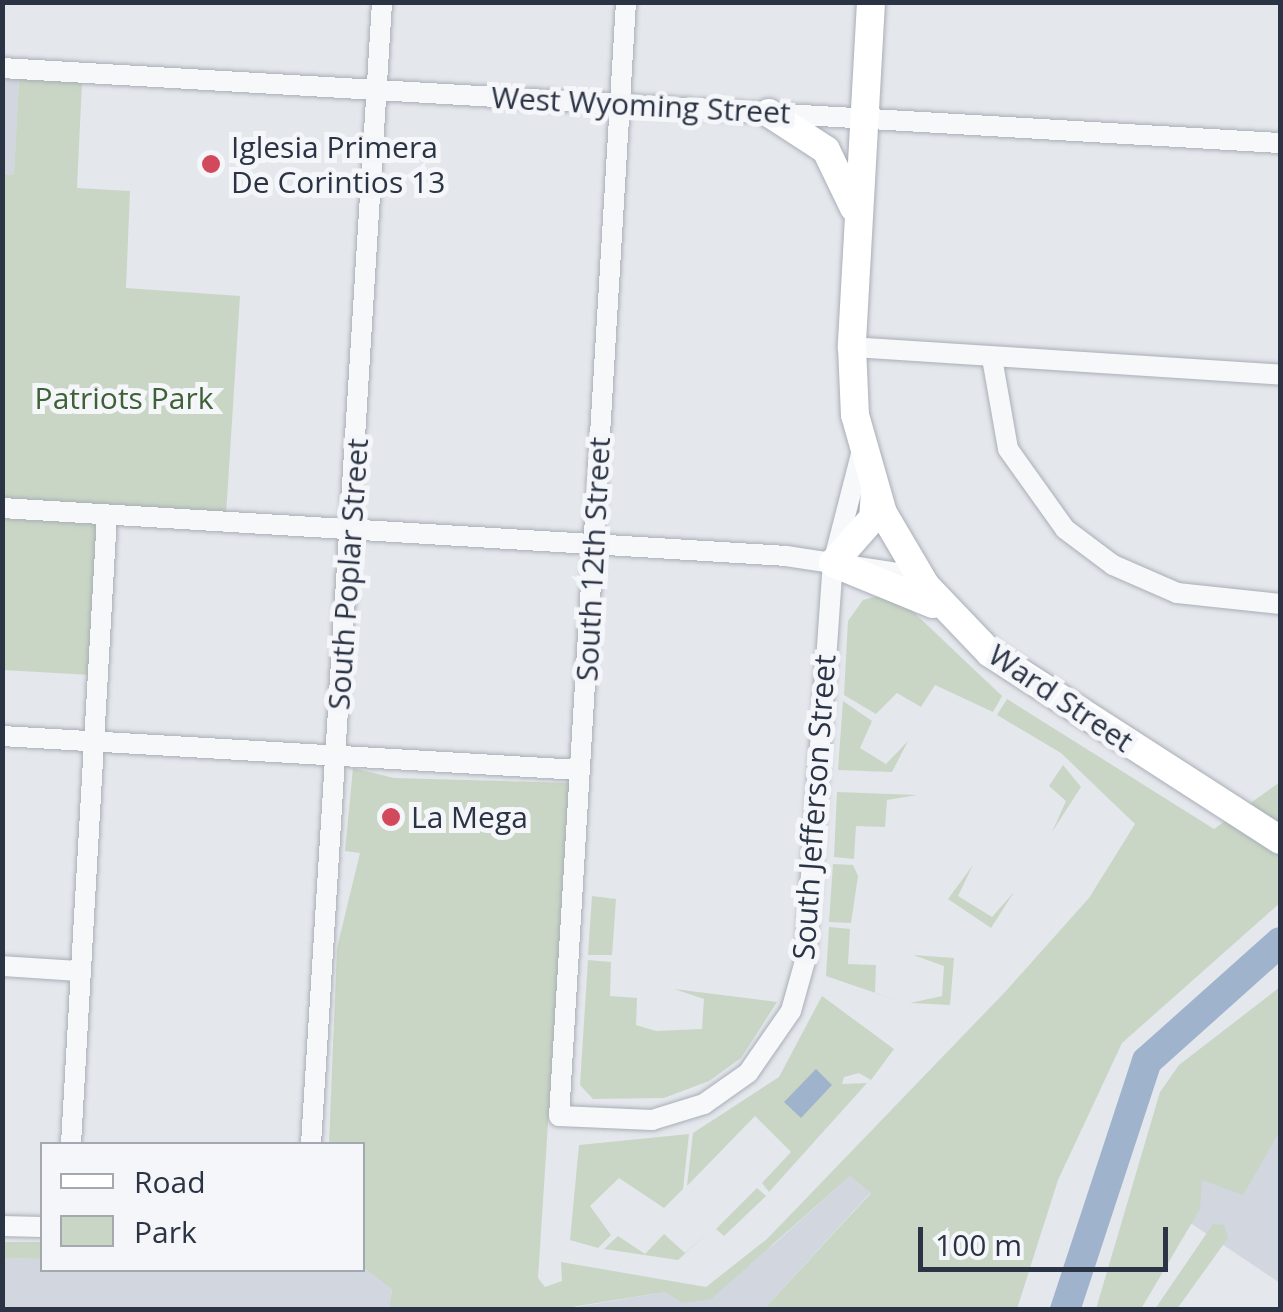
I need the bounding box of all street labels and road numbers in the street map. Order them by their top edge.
street label: West Wyoming Street [490,79,792,131]
street label: South 12th Street [569,436,617,682]
street label: South Poplar Street [321,437,375,711]
street label: Ward Street [982,637,1140,759]
street label: South Jefferson Street [785,653,843,961]

